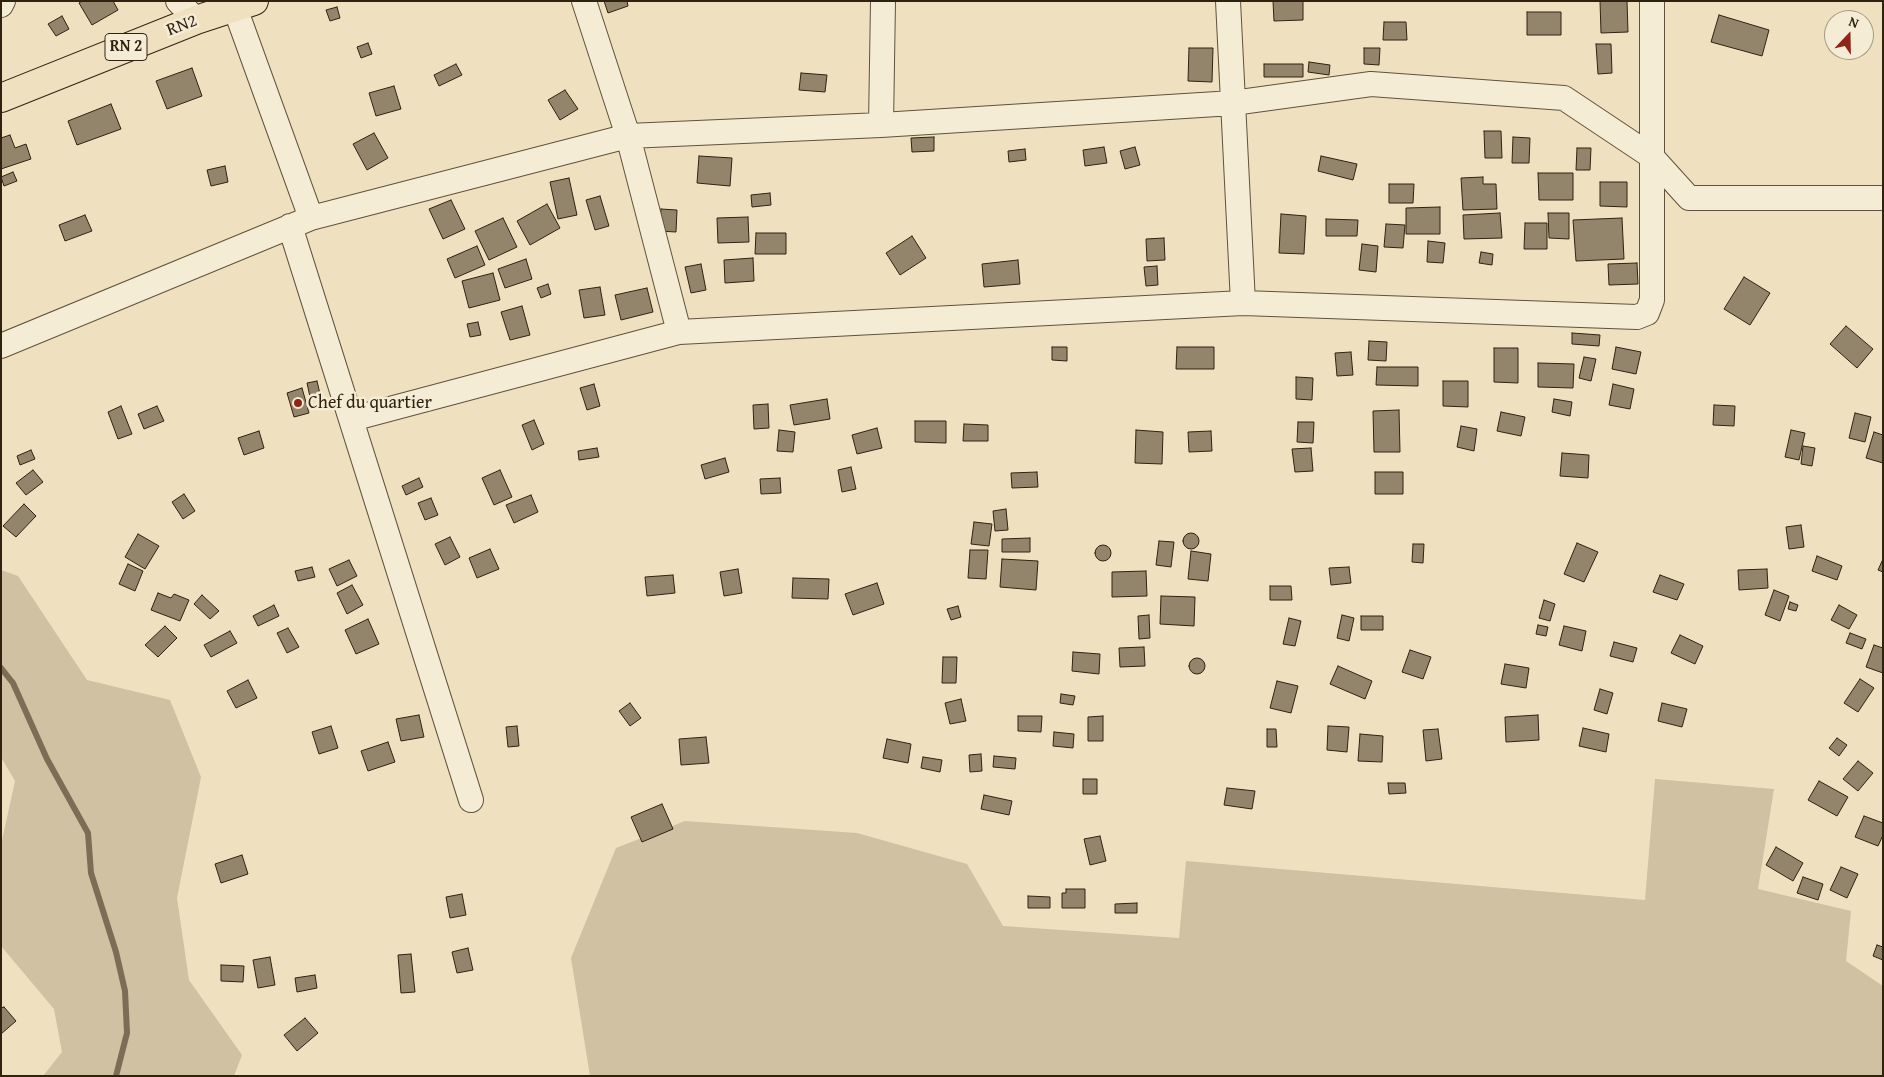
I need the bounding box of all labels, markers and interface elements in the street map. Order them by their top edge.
street label: RN2 [164,10,200,42]
north arrow [1824,10,1874,60]
text: N [1846,11,1862,33]
road number: RN 2 [105,34,147,61]
place label: Chef du quartier [308,392,432,414]
marker: Chef du quartier [292,397,304,409]

